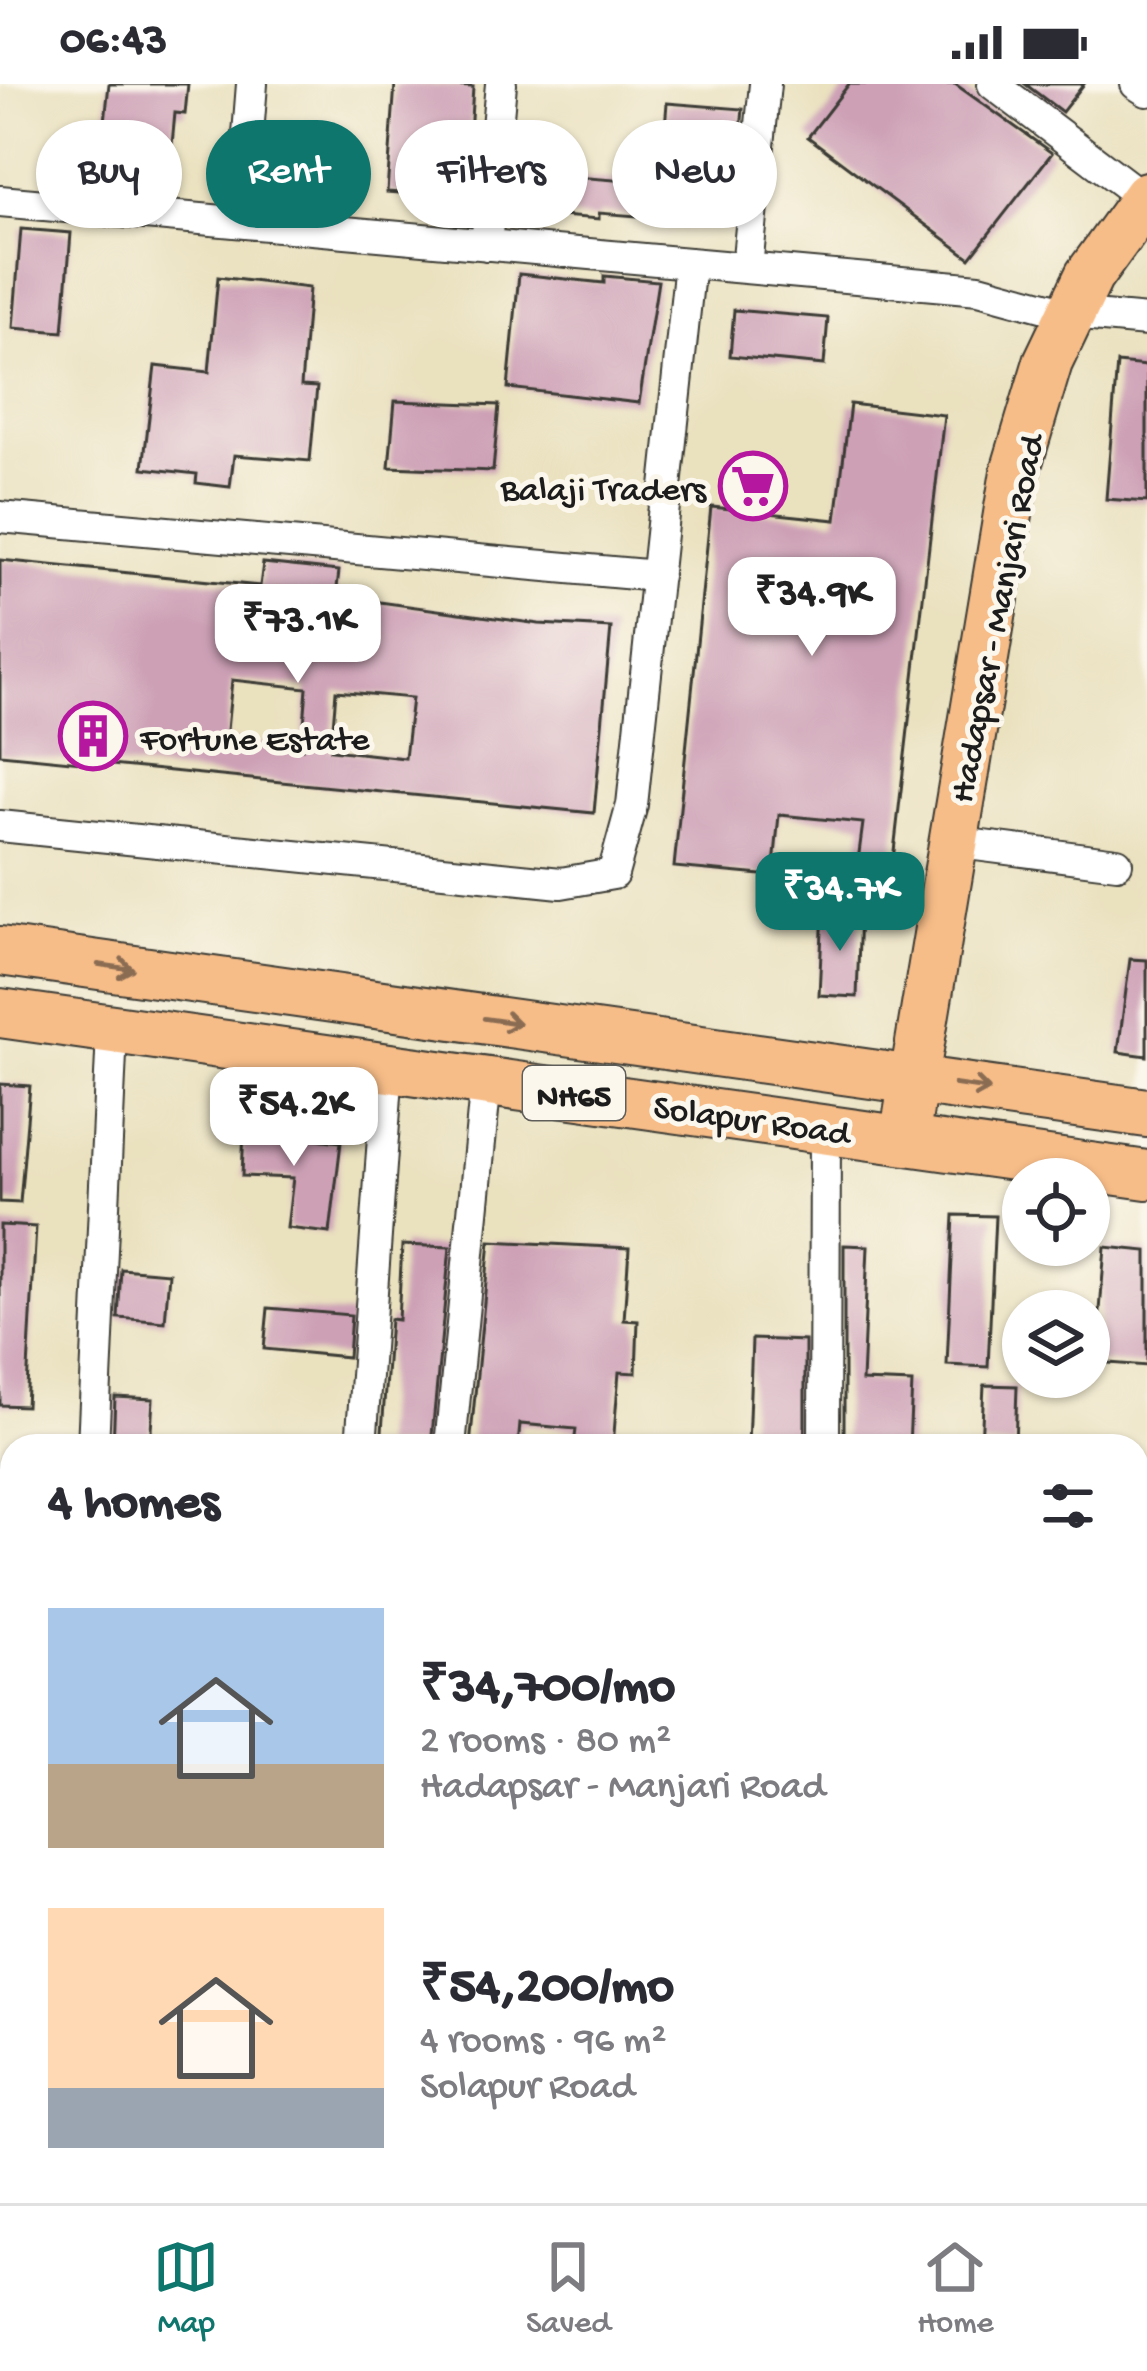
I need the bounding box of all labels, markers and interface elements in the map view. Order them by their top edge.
text: 06:43 [60,16,167,69]
chip: Buy [36,120,182,228]
chip: Rent [206,120,371,228]
chip: Filters [395,120,588,228]
chip: New [612,120,777,228]
street label: Hadapsar - Manjari Road [944,429,1058,807]
supermarket icon: Balaji Traders [718,451,788,521]
place label: Balaji Traders [500,471,708,514]
pin: ₹34.9K [714,557,910,659]
text: ₹34.9K [755,573,869,619]
pin: ₹73.1K [200,584,396,686]
text: ₹73.1K [242,600,354,646]
building icon: Fortune Estate [58,701,128,771]
place label: Fortune Estate [139,721,370,764]
pin: ₹34.7K [742,852,938,954]
text: ₹34.7K [782,868,898,914]
one-way arrow [96,956,135,979]
one-way arrow [482,1010,521,1033]
road number: NH65 [523,1066,625,1120]
pin: ₹54.2K [196,1067,392,1169]
one-way arrow [951,1076,990,1099]
text: ₹54.2K [237,1083,351,1129]
street label: Solapur Road [650,1088,855,1159]
map controls [1002,1158,1110,1398]
button: locate [1002,1158,1110,1266]
button: layers [1002,1290,1110,1398]
icon: filters [1035,1473,1101,1539]
text: 4 homes [48,1476,219,1536]
icon: home [144,1656,288,1800]
text: ₹34,700/mo [420,1660,675,1720]
text: 2 rooms · 80 m² [420,1720,671,1766]
text: Hadapsar - Manjari Road [420,1766,825,1812]
icon: home [144,1956,288,2100]
text: ₹54,200/mo [420,1960,674,2020]
text: 4 rooms · 96 m² [420,2020,666,2066]
text: Solapur Road [420,2066,634,2112]
tab: Map [153,2234,219,2344]
tab: Saved [526,2234,611,2344]
tab: Home [917,2234,994,2344]

